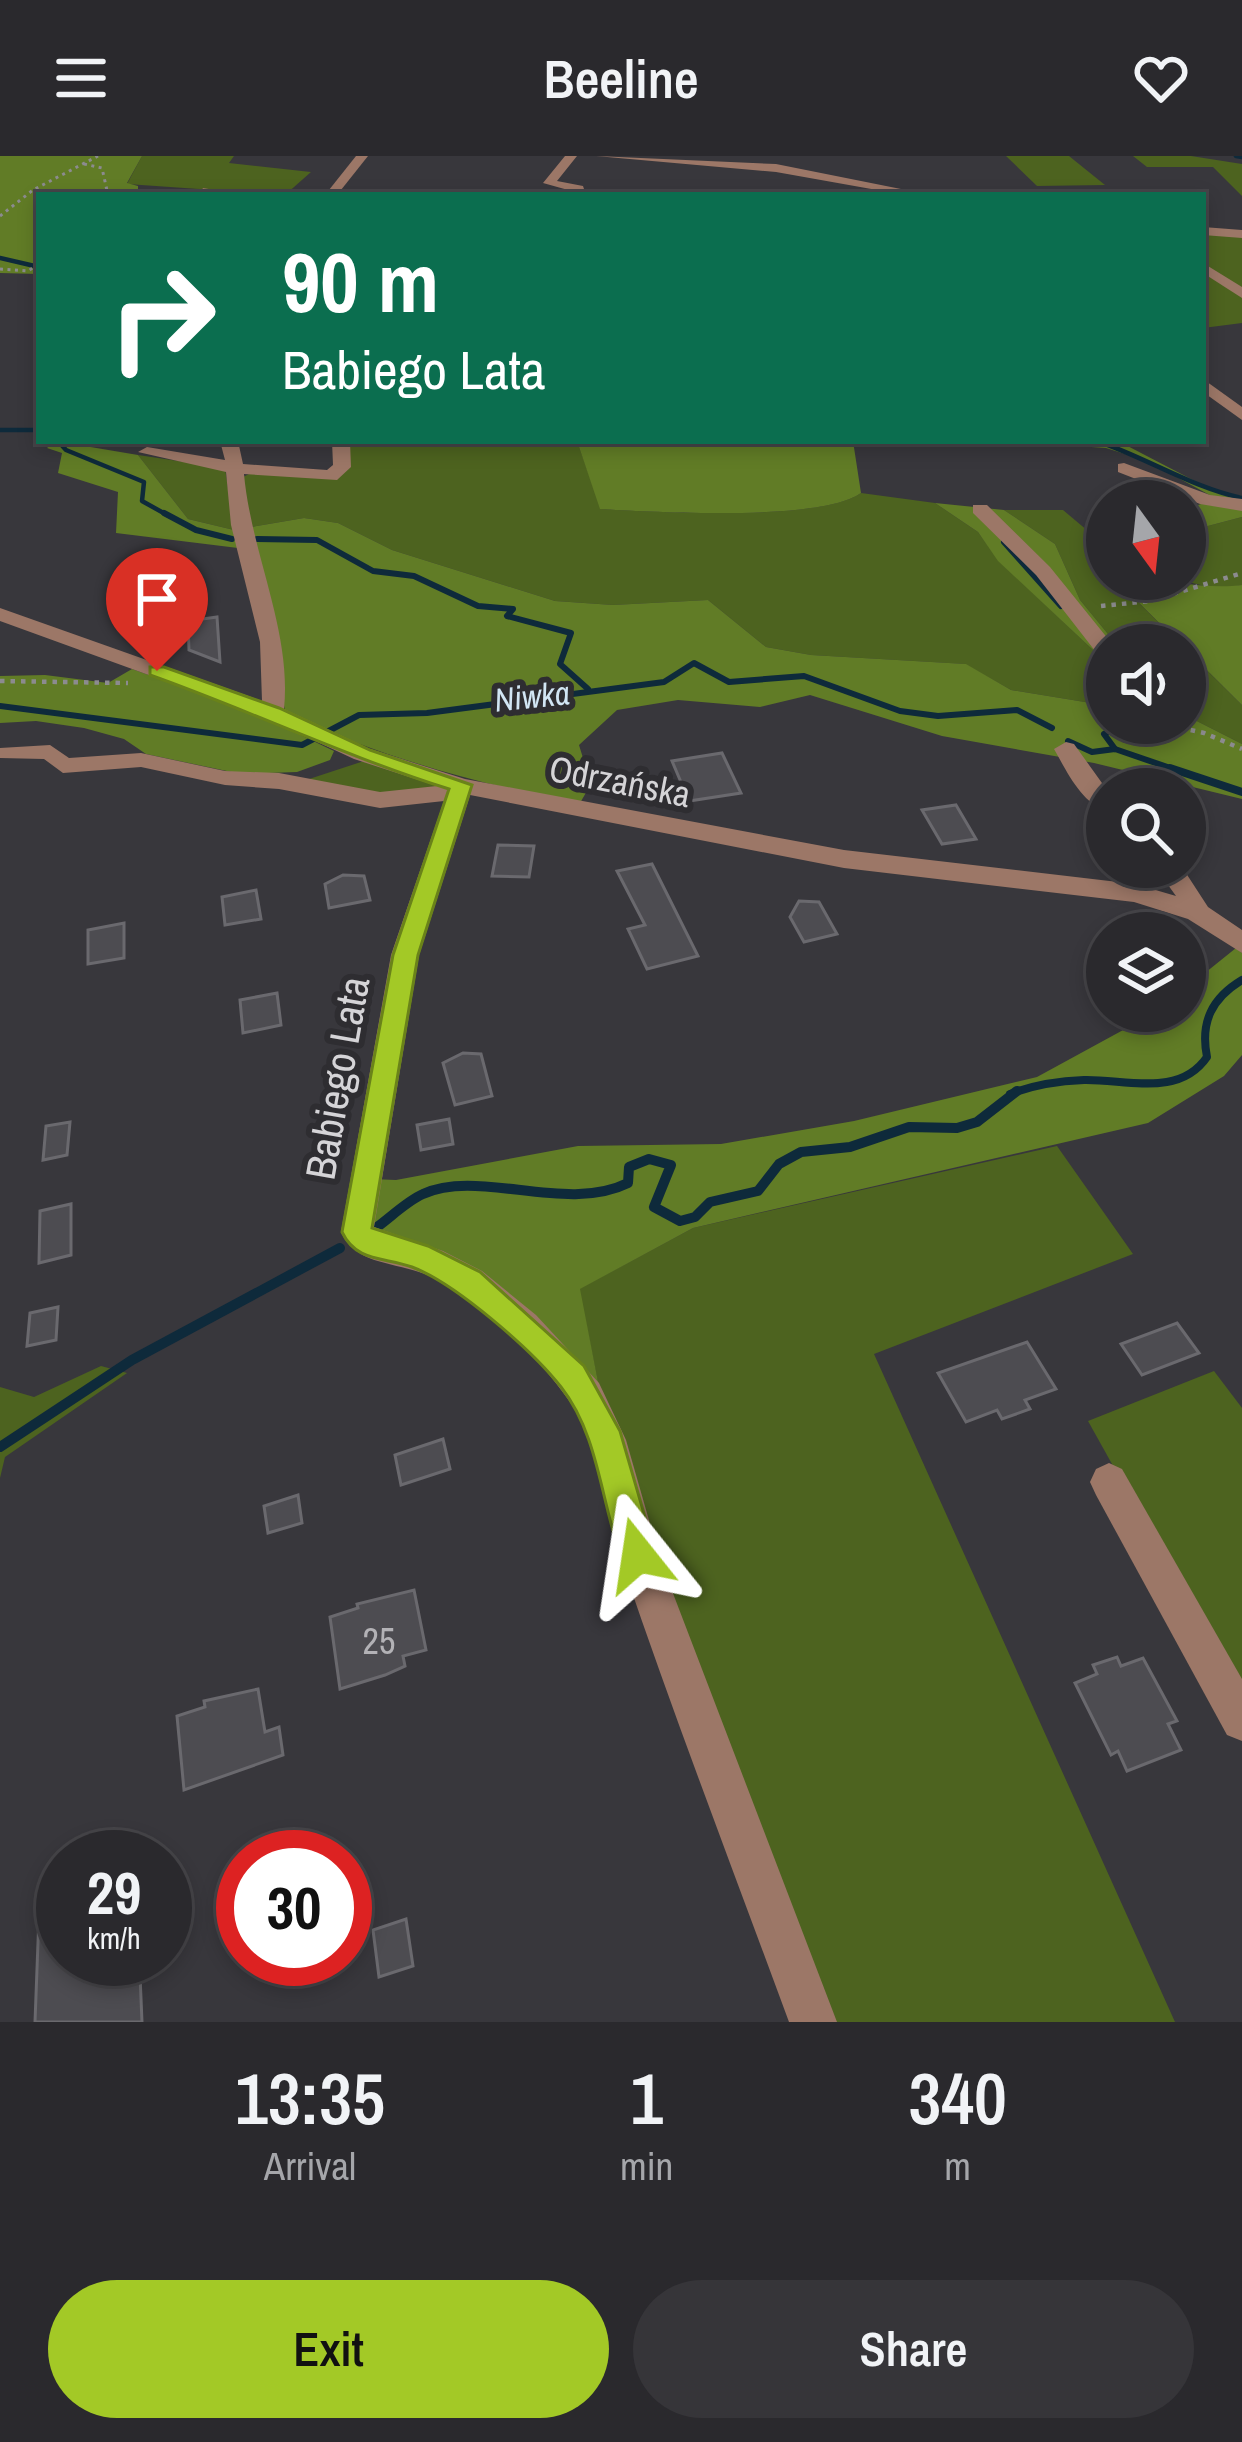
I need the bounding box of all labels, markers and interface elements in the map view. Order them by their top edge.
text: Beeline [543,42,699,115]
icon: menu [48,45,114,111]
icon: heart [1128,45,1194,111]
text: 90 m [282,225,439,338]
icon: right [84,240,240,396]
text: Babiego Lata [282,333,545,406]
north arrow [1086,480,1206,600]
map controls [1086,480,1206,1032]
pin [106,548,208,671]
icon: arrive [124,566,190,632]
button: sound [1086,624,1206,744]
water label: Niwka [492,670,572,722]
street label: Odrzańska [545,744,695,818]
button: search [1086,768,1206,888]
button: layers [1086,912,1206,1032]
street label: Babiego Lata [292,972,382,1184]
position arrow [575,1492,701,1618]
house number: 25 [363,1617,395,1665]
speed limit sign: 30 [216,1830,372,1986]
text: 29 [87,1852,141,1933]
text: km/h [87,1918,141,1958]
text: 13:35 [235,2049,385,2146]
text: 1 [630,2049,663,2146]
text: 340 [908,2049,1007,2146]
text: Arrival [264,2140,356,2192]
text: min [620,2140,673,2192]
text: m [944,2140,971,2192]
button: Exit [48,2280,609,2418]
button: Share [633,2280,1194,2418]

